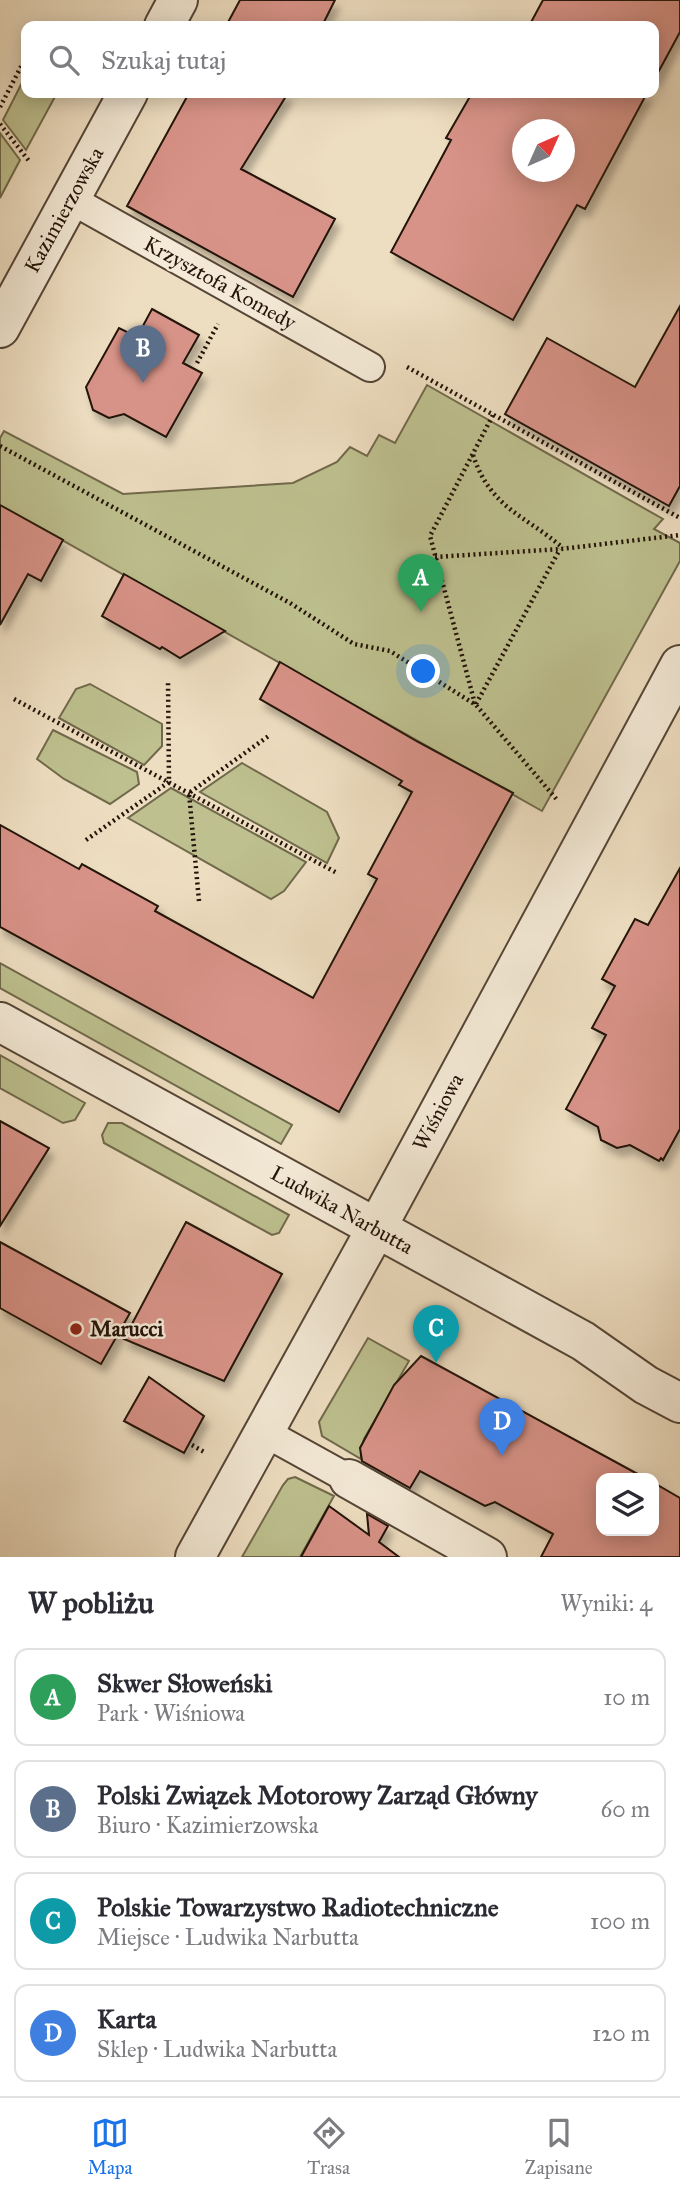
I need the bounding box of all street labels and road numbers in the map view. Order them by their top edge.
street label: Kazimierzowska [19,143,109,277]
street label: Krzysztofa Komedy [139,230,302,336]
street label: Wiśniowa [407,1069,469,1155]
street label: Ludwika Narbutta [266,1160,418,1260]

